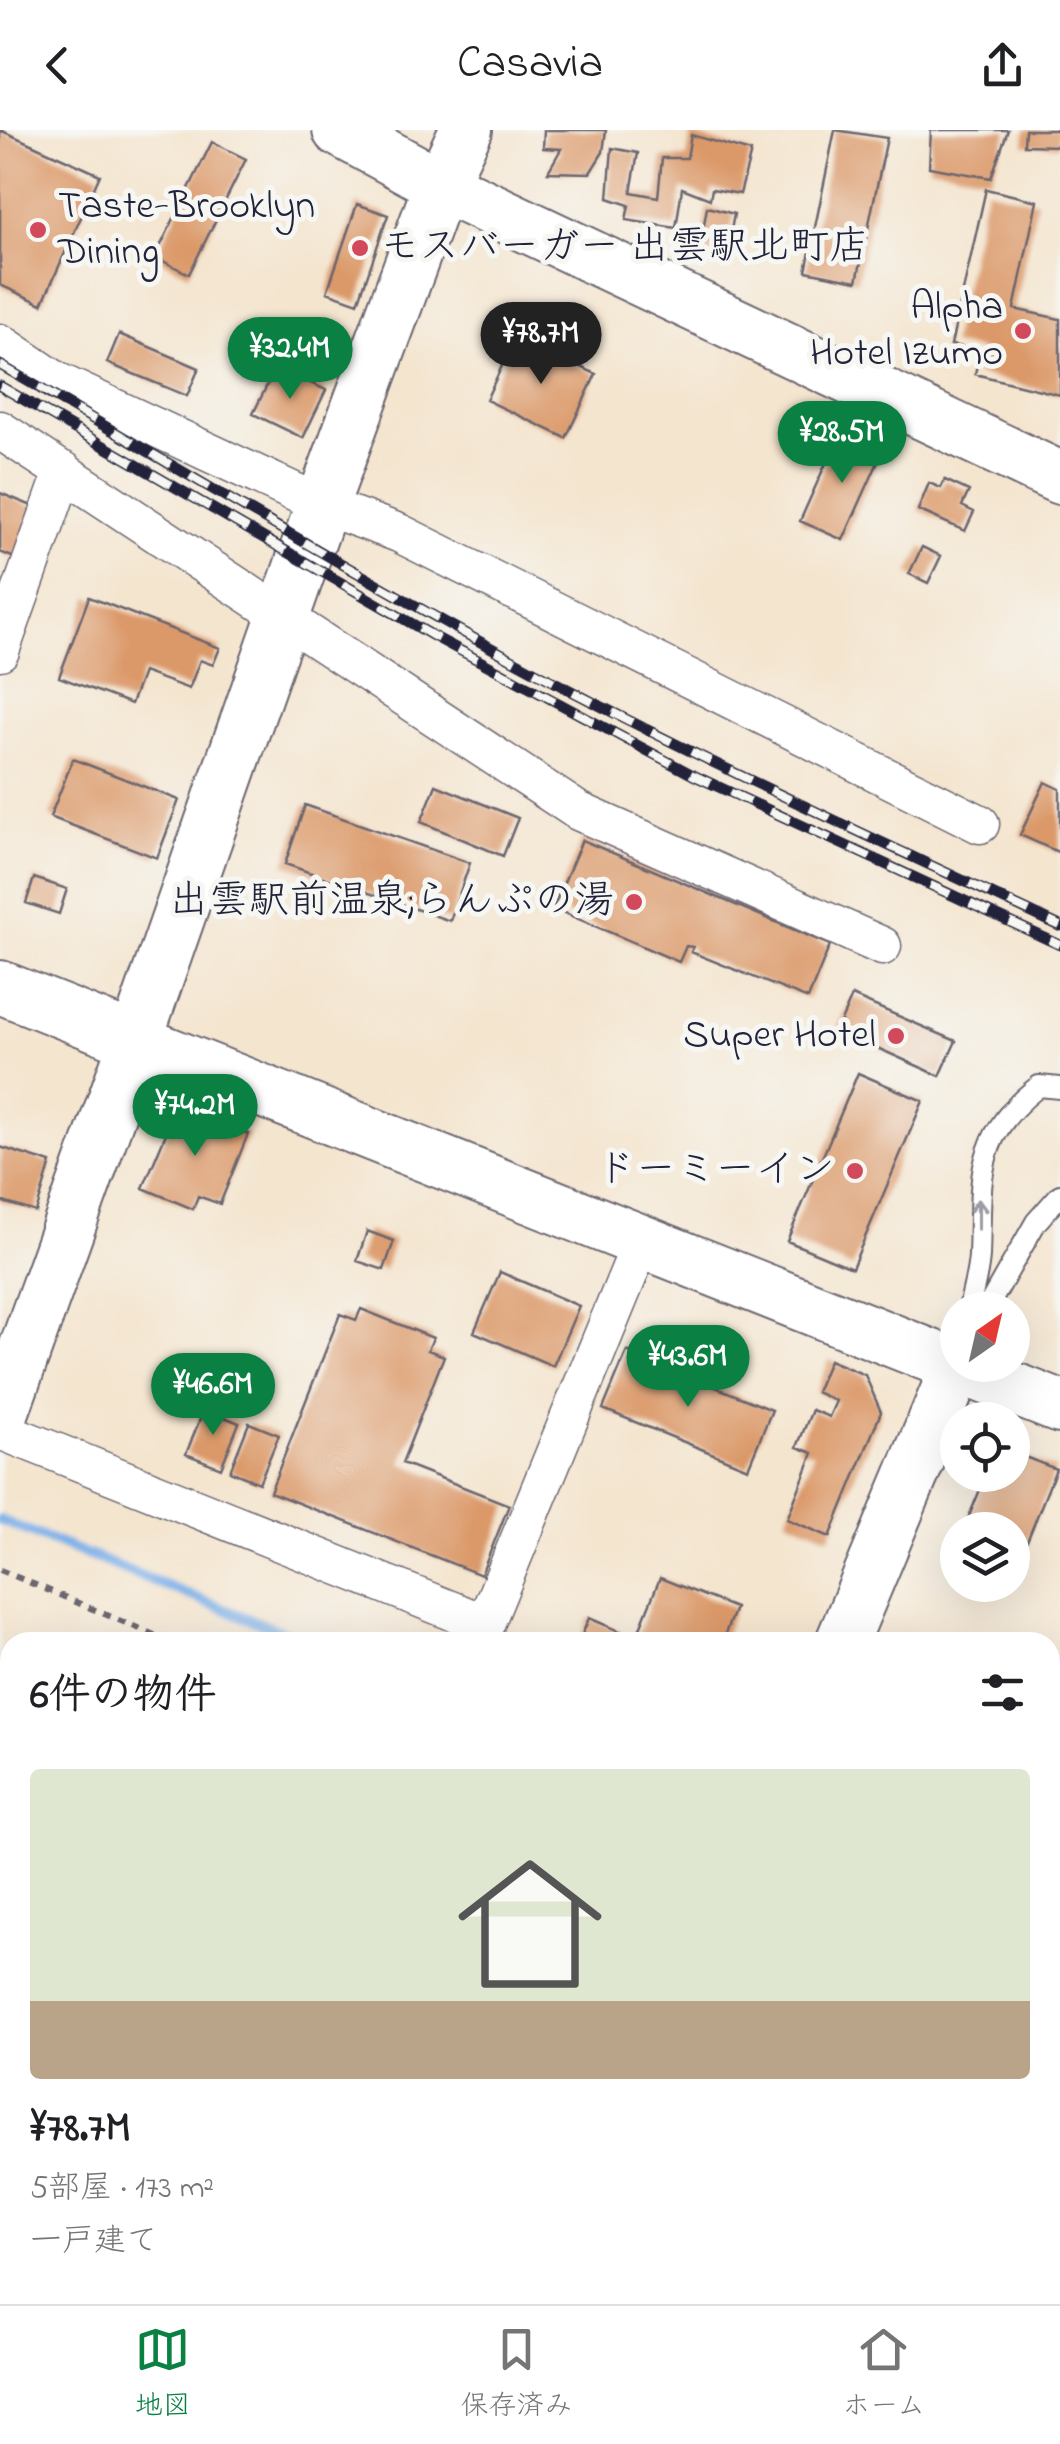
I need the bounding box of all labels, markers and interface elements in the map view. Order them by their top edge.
text: Casavia [457,32,603,98]
icon: back [30,38,85,93]
icon: share [975,38,1030,93]
place label: Taste-Brooklyn Dining [57,178,315,283]
marker: Taste-Brooklyn Dining [27,219,49,241]
place label: モスバーガー 出雲駅北町店 [380,219,869,278]
marker: モスバーガー 出雲駅北町店 [349,237,371,259]
place label: Alpha Hotel Izumo [810,279,1003,384]
pin: ¥78.7M [460,302,622,387]
text: ¥78.7M [503,311,579,358]
pin: ¥32.4M [209,317,371,402]
marker: Alpha Hotel Izumo [1012,320,1034,342]
text: ¥32.4M [250,326,330,373]
pin: ¥28.5M [761,401,923,486]
text: ¥28.5M [800,410,884,457]
place label: 出雲駅前温泉;らんぷの湯 [169,873,614,932]
marker: 出雲駅前温泉;らんぷの湯 [623,891,645,913]
place label: Super Hotel [683,1007,876,1066]
marker: Super Hotel [885,1025,907,1047]
pin: ¥74.2M [114,1074,276,1159]
text: ¥74.2M [155,1083,235,1130]
place label: ドーミーイン [596,1142,835,1201]
marker: ドーミーイン [844,1160,866,1182]
one-way arrow [969,1198,988,1230]
north arrow [940,1292,1030,1382]
map controls [940,1292,1030,1602]
pin: ¥43.6M [607,1325,769,1410]
text: ¥43.6M [649,1334,727,1381]
pin: ¥46.6M [132,1353,294,1438]
text: ¥46.6M [173,1362,253,1409]
button: locate [940,1402,1030,1492]
button: layers [940,1512,1030,1602]
icon: filters [975,1665,1030,1720]
text: 6件の物件 [30,1666,216,1727]
icon: home [440,1834,620,2014]
text: ¥78.7M [30,2099,131,2160]
text: 5部屋 · 173 m² [30,2166,214,2213]
text: 一戸建て [30,2219,158,2266]
tab: 地図 [135,2322,191,2428]
tab: 保存済み [461,2322,573,2428]
tab: ホーム [842,2322,925,2428]

